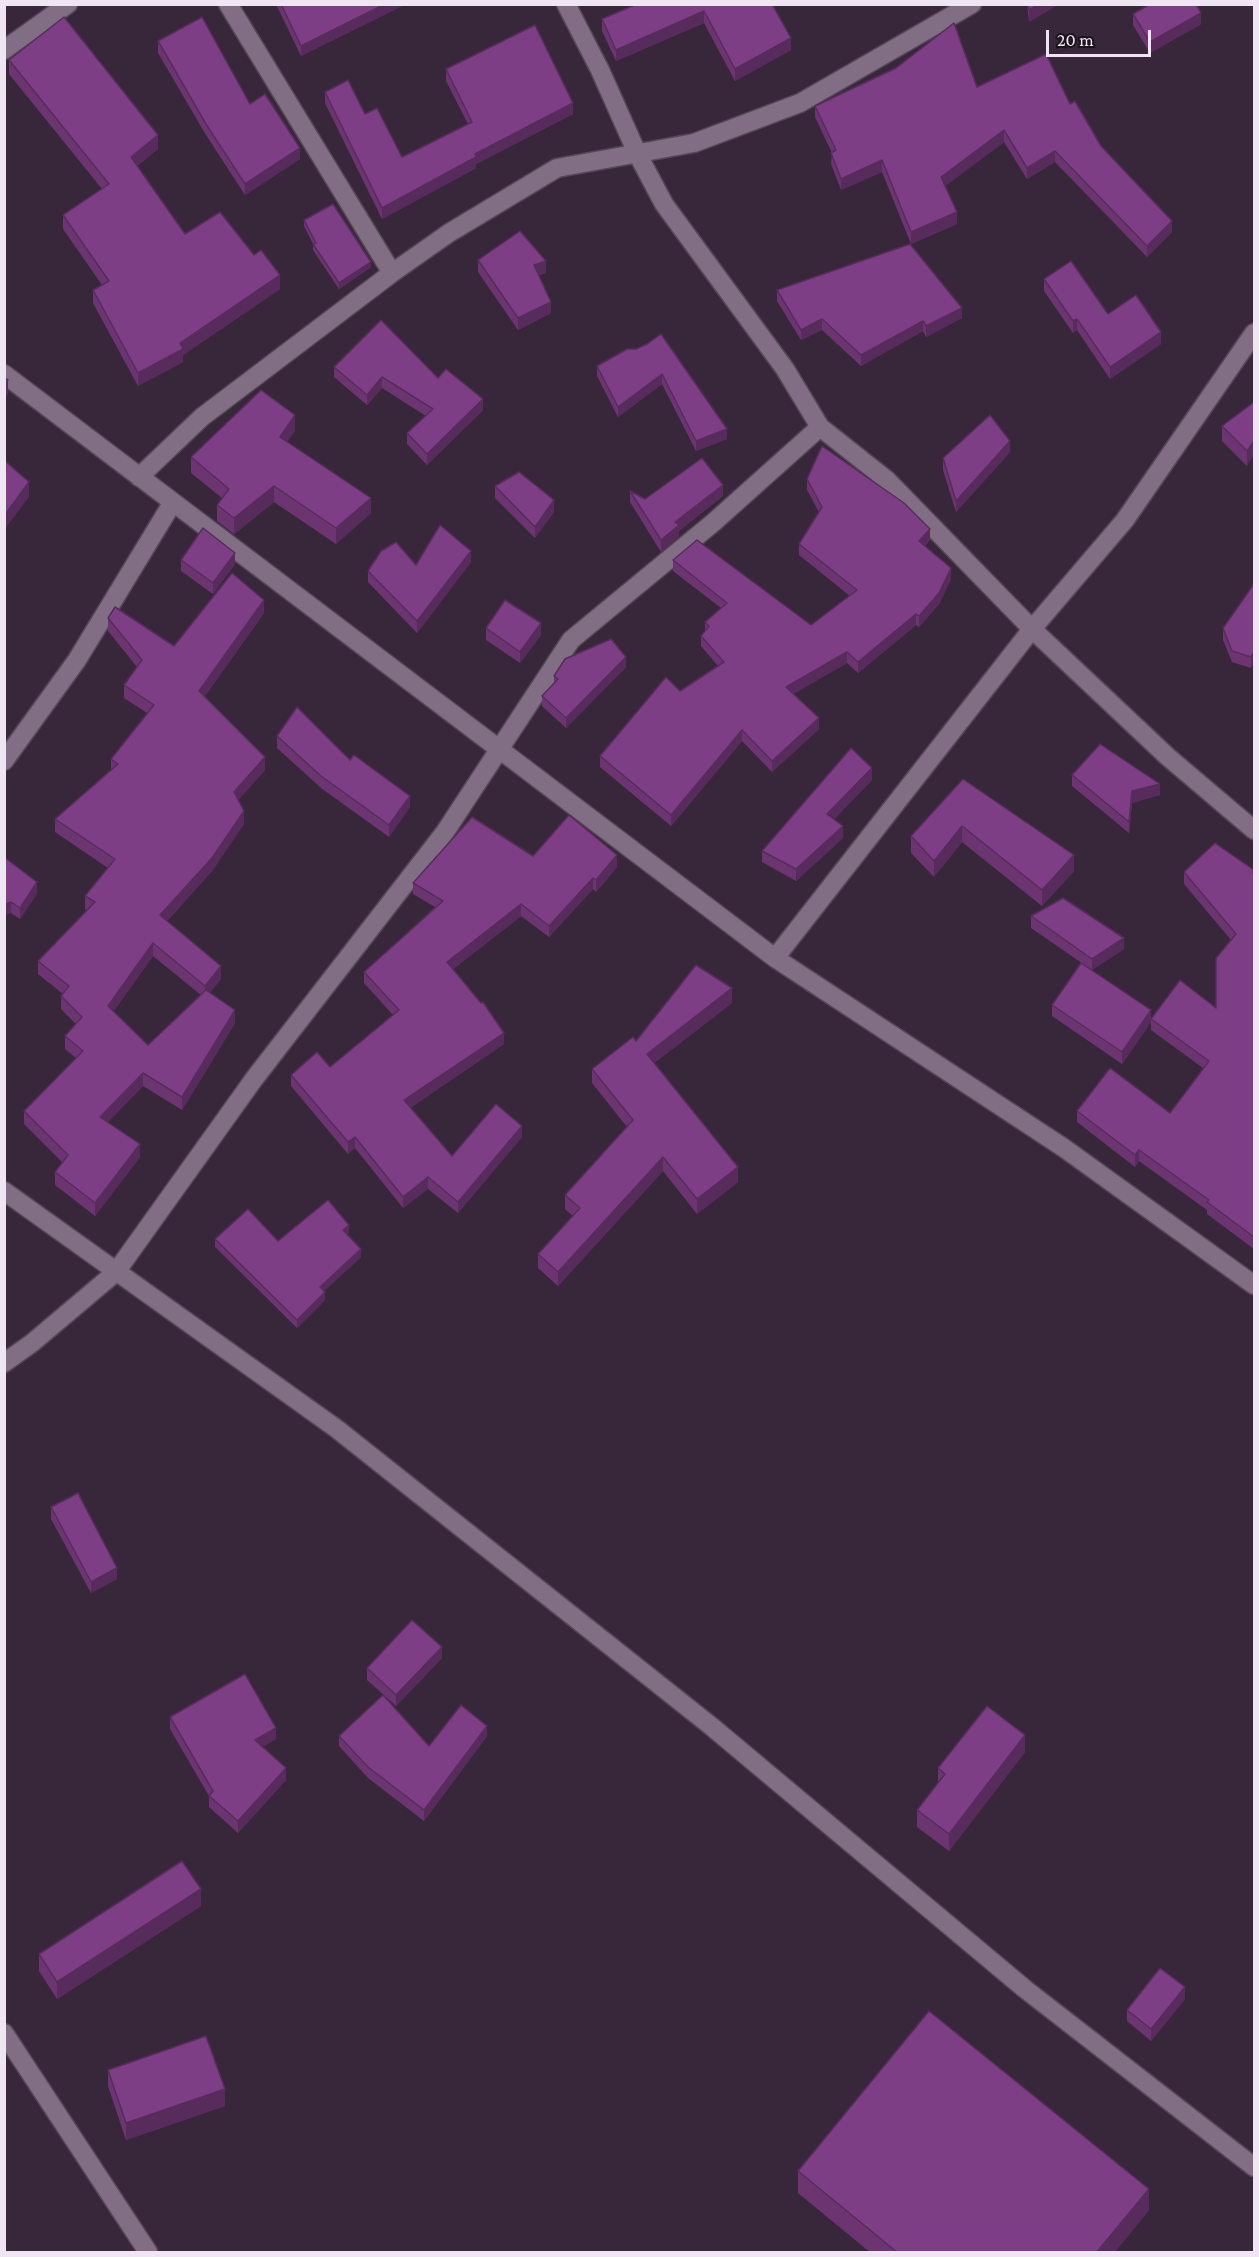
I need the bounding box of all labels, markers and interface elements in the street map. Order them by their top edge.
scale bar [1049,18,1154,56]
text: 20 m [1057,30,1094,50]

